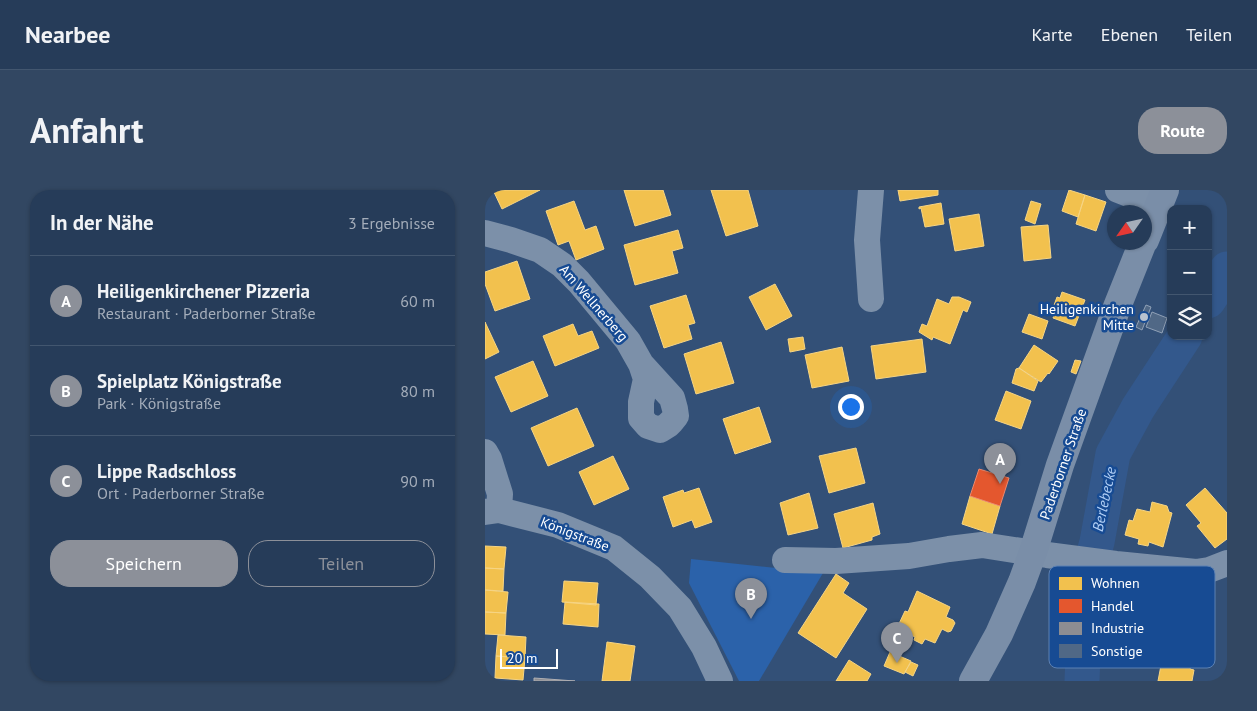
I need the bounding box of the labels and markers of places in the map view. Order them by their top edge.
place label: Heiligenkirchen Mitte [1040,300,1134,334]
marker: Heiligenkirchen Mitte [1138,311,1150,323]
pin: A [984,443,1016,484]
pin: B [735,578,767,619]
pin: C [881,622,913,663]

